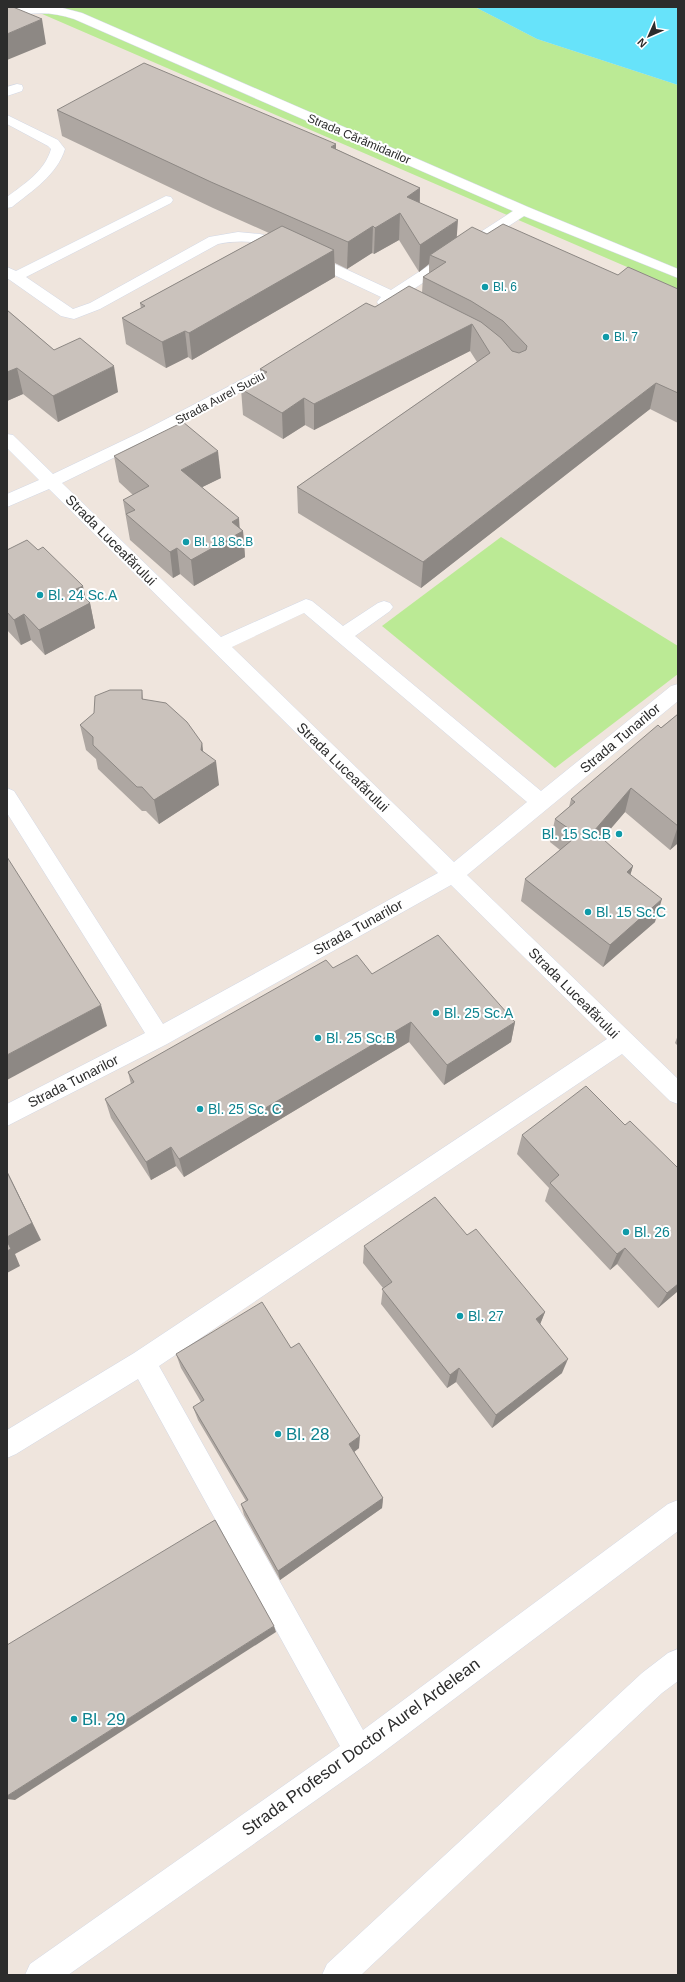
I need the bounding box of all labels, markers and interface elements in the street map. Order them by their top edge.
north arrow [629,16,669,56]
text: N [635,36,649,50]
street label: Strada Cărămidarilor [305,111,413,167]
place label: Bl. 6 [493,280,517,294]
marker: Bl. 6 [480,282,490,292]
place label: Bl. 7 [614,330,638,344]
marker: Bl. 7 [601,332,611,342]
street label: Strada Aurel Suciu [173,368,267,428]
street label: Strada Luceafărului [62,491,160,589]
place label: Bl. 18 Sc.B [194,535,253,549]
marker: Bl. 18 Sc.B [181,537,191,547]
place label: Bl. 24 Sc.A [48,587,118,603]
marker: Bl. 24 Sc.A [35,590,45,600]
street label: Strada Tunarilor [577,700,664,776]
street label: Strada Luceafărului [294,719,392,815]
place label: Bl. 15 Sc.B [542,826,611,842]
marker: Bl. 15 Sc.B [614,829,624,839]
street label: Strada Tunarilor [311,896,406,958]
place label: Bl. 15 Sc.C [596,904,666,920]
marker: Bl. 15 Sc.C [583,907,593,917]
street label: Strada Luceafărului [525,944,623,1042]
place label: Bl. 25 Sc.A [444,1005,514,1021]
marker: Bl. 25 Sc.A [431,1008,441,1018]
place label: Bl. 25 Sc.B [326,1030,395,1046]
marker: Bl. 25 Sc.B [313,1033,323,1043]
street label: Strada Tunarilor [25,1051,121,1111]
place label: Bl. 25 Sc. C [208,1101,282,1117]
marker: Bl. 25 Sc. C [195,1104,205,1114]
place label: Bl. 26 [634,1224,670,1240]
marker: Bl. 26 [621,1227,631,1237]
place label: Bl. 27 [468,1308,504,1324]
marker: Bl. 27 [455,1311,465,1321]
place label: Bl. 28 [286,1425,329,1444]
marker: Bl. 28 [273,1429,283,1439]
street label: Strada Profesor Doctor Aurel Ardelean [238,1654,484,1840]
place label: Bl. 29 [82,1710,125,1729]
marker: Bl. 29 [69,1714,79,1724]

